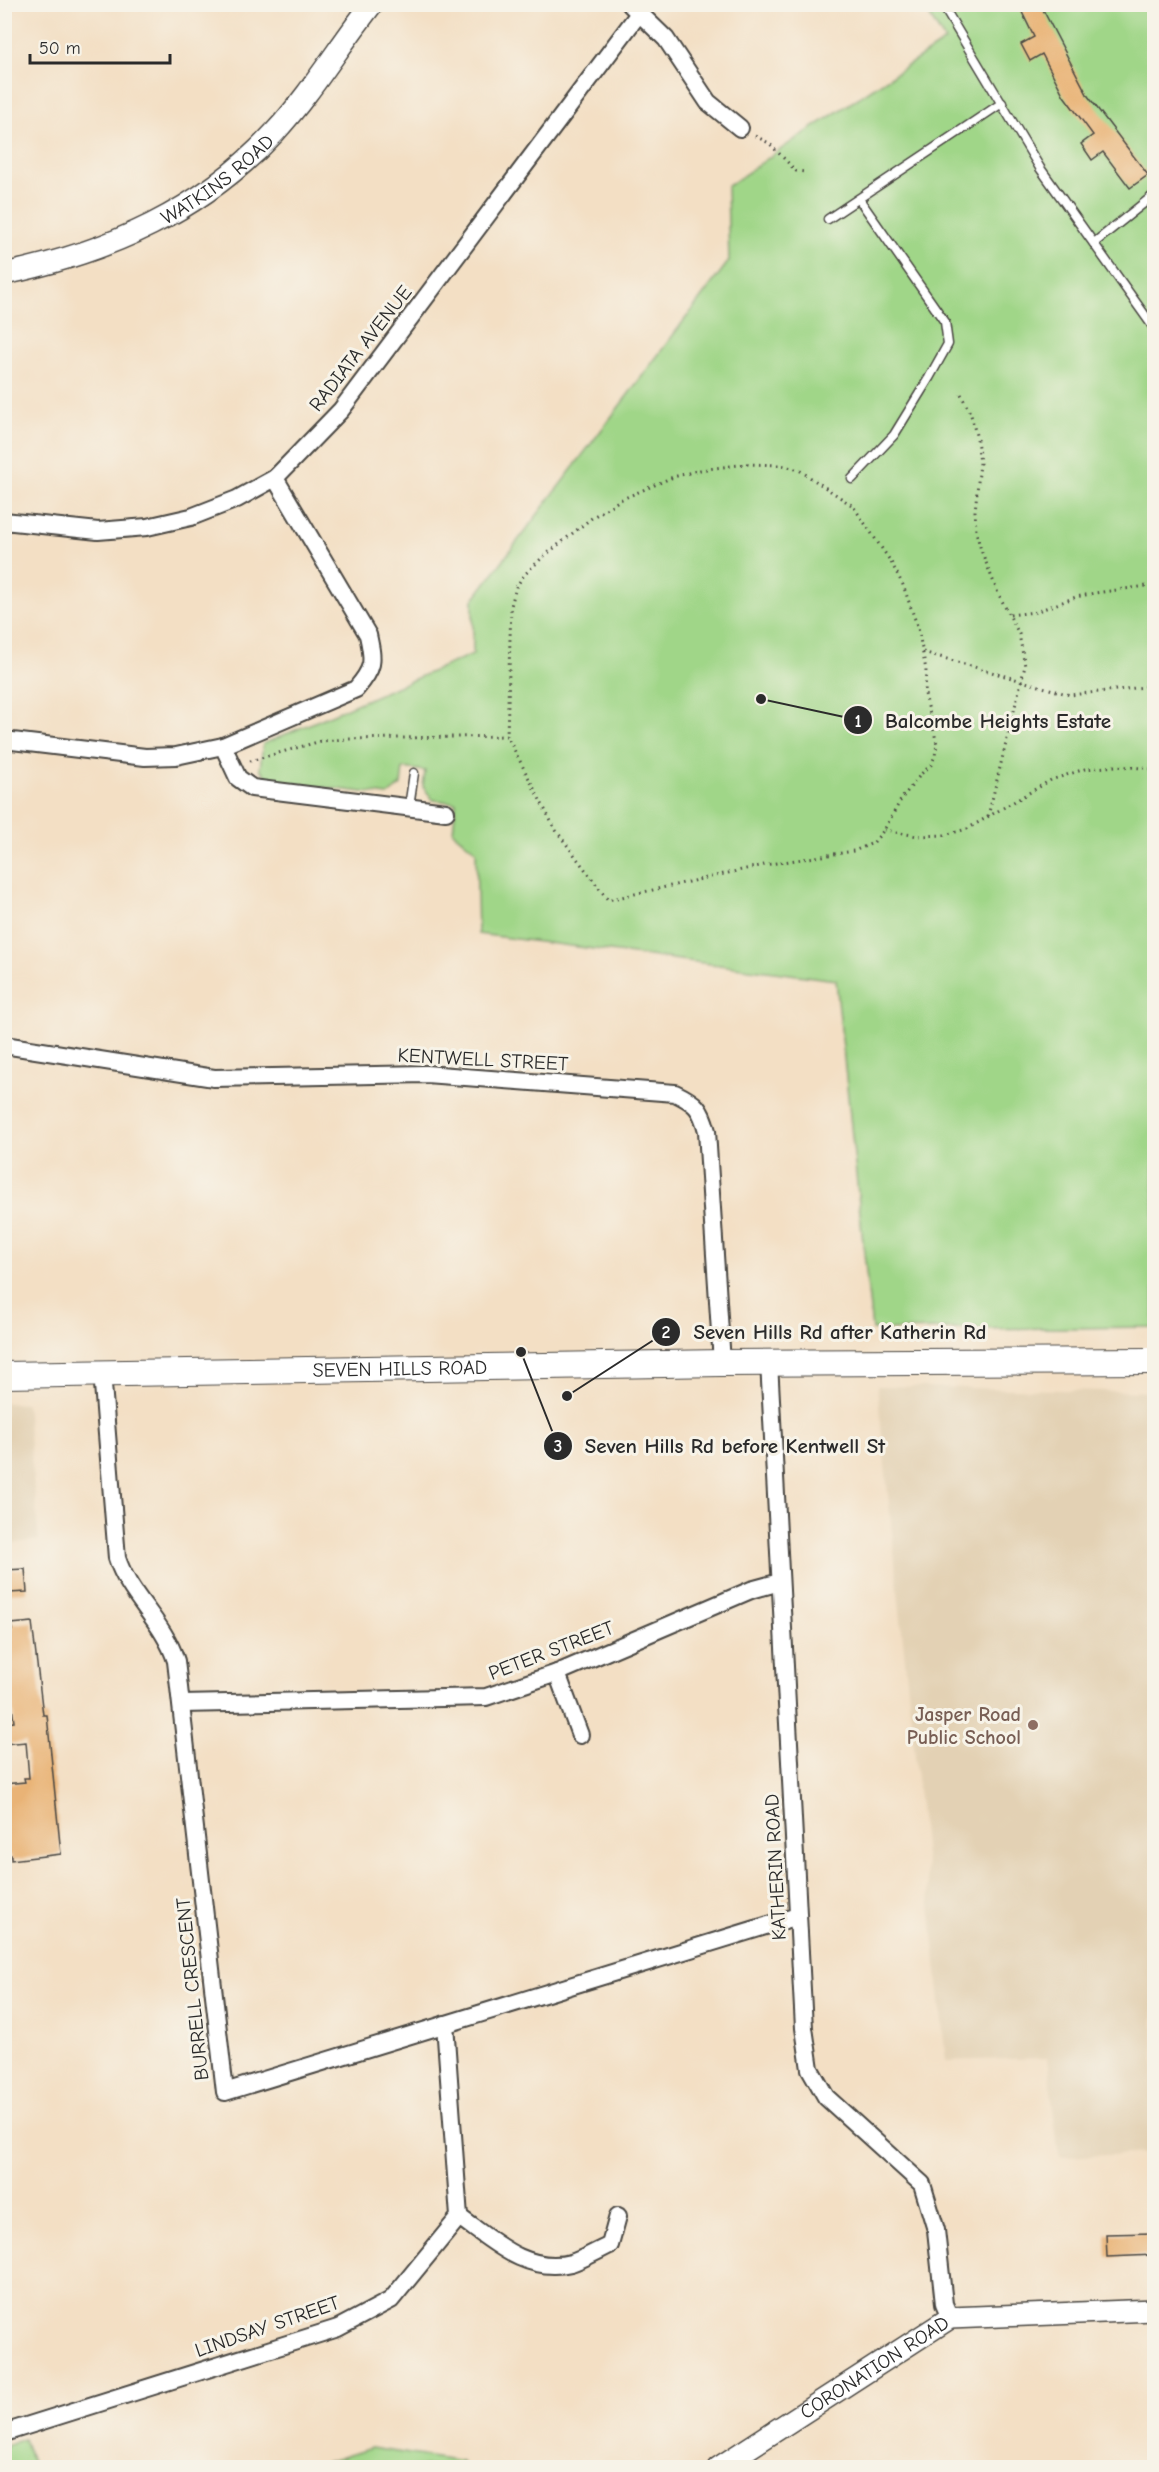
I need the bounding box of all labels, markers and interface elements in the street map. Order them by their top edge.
scale bar [30,27,170,65]
text: 50 m [39,38,81,59]
street label: WATKINS ROAD [157,130,279,229]
street label: RADIATA AVENUE [304,281,417,416]
callout: Balcombe Heights Estate [843,701,1123,740]
text: Balcombe Heights Estate [885,709,1111,733]
text: 1 [854,711,862,732]
street label: KENTWELL STREET [397,1044,569,1075]
callout: Seven Hills Rd after Katherin Rd [651,1312,999,1351]
text: Seven Hills Rd after Katherin Rd [693,1320,987,1344]
text: 2 [662,1322,671,1343]
street label: SEVEN HILLS ROAD [312,1356,488,1382]
callout: Seven Hills Rd before Kentwell St [543,1426,897,1465]
text: Seven Hills Rd before Kentwell St [585,1434,886,1458]
text: 3 [554,1436,562,1457]
street label: PETER STREET [485,1616,618,1685]
place label: Jasper Road Public School [907,1703,1021,1749]
marker: Jasper Road Public School [1026,1718,1040,1732]
street label: KATHERIN ROAD [760,1793,791,1941]
street label: BURRELL CRESCENT [171,1896,214,2082]
street label: LINDSAY STREET [192,2291,343,2362]
street label: CORONATION ROAD [796,2311,953,2424]

